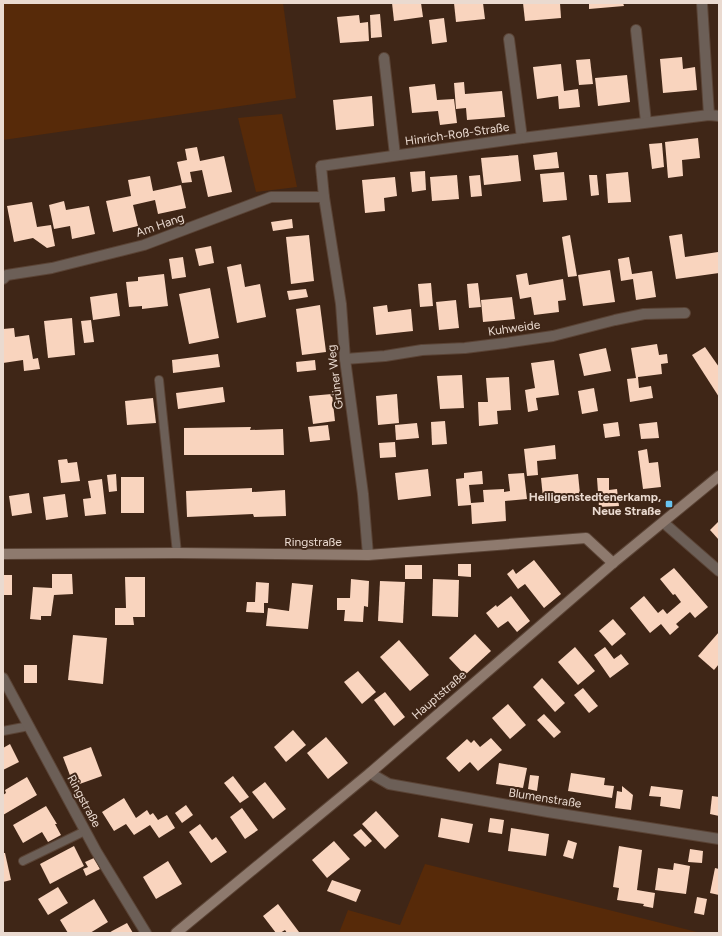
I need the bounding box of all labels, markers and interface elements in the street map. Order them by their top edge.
street label: Hinrich-Roß-Straße [404,120,510,148]
street label: Am Hang [134,210,186,240]
street label: Kuhweide [487,317,542,339]
street label: Grüner Weg [324,344,346,410]
place label: Heiligenstedtenerkamp, Neue Straße [529,490,661,518]
marker: Heiligenstedtenerkamp, Neue Straße [664,499,674,509]
street label: Ringstraße [284,535,342,549]
street label: Hauptstraße [409,667,469,722]
street label: Ringstraße [64,772,104,830]
street label: Blumenstraße [507,785,583,811]

